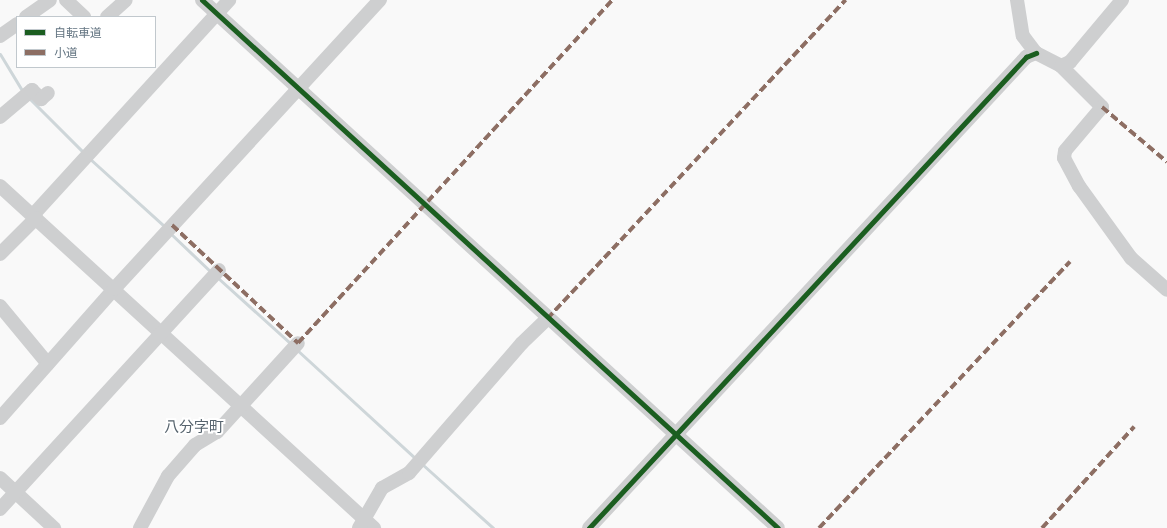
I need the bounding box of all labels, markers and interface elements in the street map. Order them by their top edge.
legend [16,16,156,68]
text: 自転車道 [54,26,102,42]
text: 小道 [54,46,78,62]
district label: 八分字町 [164,420,224,438]

